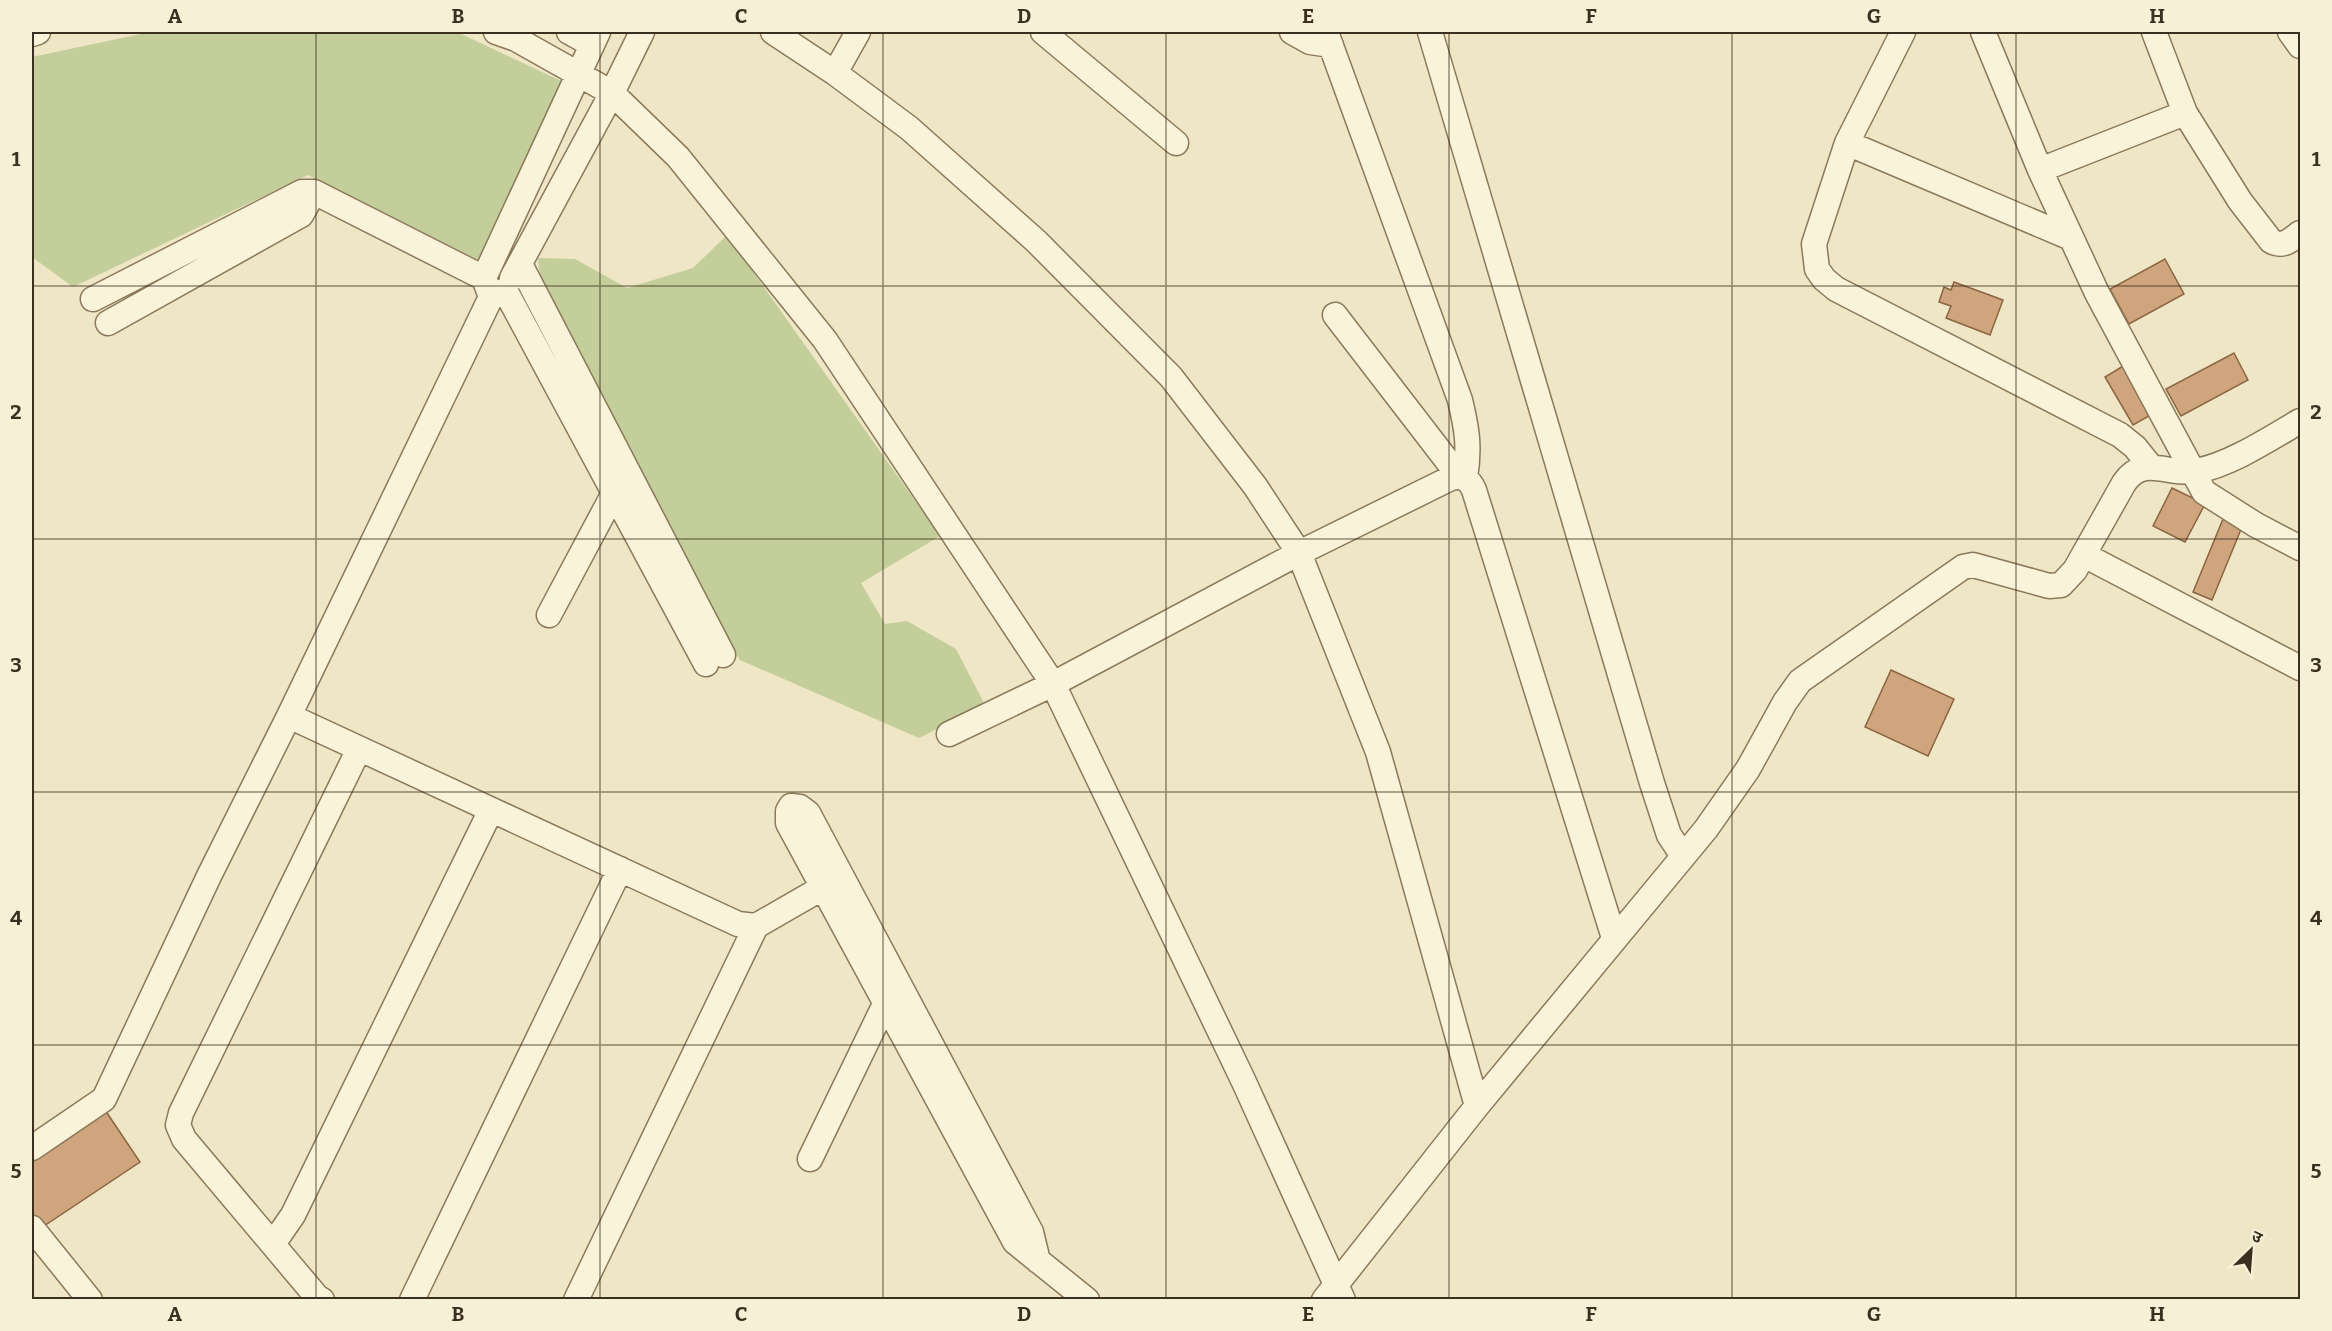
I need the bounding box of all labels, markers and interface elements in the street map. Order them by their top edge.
text: A [168,4,183,28]
text: B [452,4,465,28]
text: C [735,4,747,28]
text: D [1017,4,1031,28]
text: E [1302,4,1314,28]
text: F [1585,4,1597,28]
text: G [1867,4,1881,28]
text: H [2149,4,2165,28]
text: 1 [12,147,21,171]
text: 1 [2312,147,2321,171]
text: 2 [10,400,22,424]
text: 2 [2310,400,2322,424]
text: 3 [10,653,22,677]
text: 3 [2310,653,2322,677]
text: 4 [10,906,22,930]
text: 4 [2310,906,2322,930]
text: 5 [11,1159,22,1183]
text: 5 [2311,1159,2322,1183]
north arrow [2221,1220,2281,1280]
text: उ [2249,1226,2266,1248]
text: A [168,1302,183,1326]
text: B [452,1302,465,1326]
text: C [735,1302,747,1326]
text: D [1017,1302,1031,1326]
text: E [1302,1302,1314,1326]
text: F [1585,1302,1597,1326]
text: G [1867,1302,1881,1326]
text: H [2149,1302,2165,1326]

